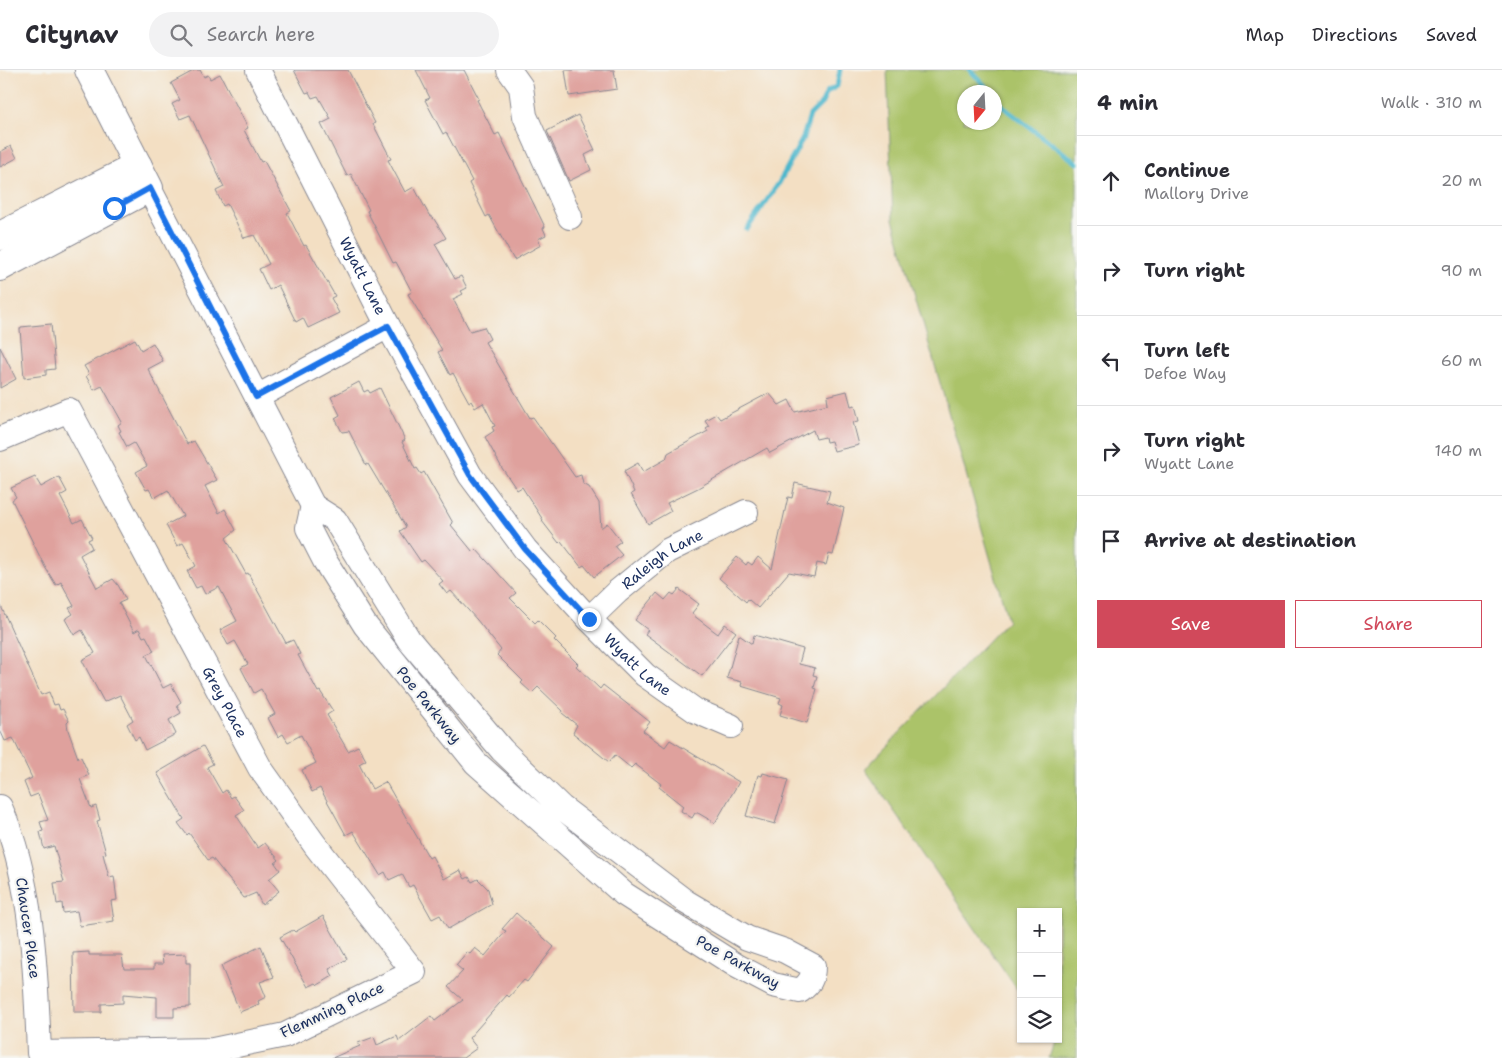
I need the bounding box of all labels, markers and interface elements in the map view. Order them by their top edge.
search box [149,12,499,57]
text: Citynav [25,19,119,51]
icon: search [167,21,195,49]
text: Search here [207,22,315,47]
text: Map [1246,23,1284,47]
text: Directions [1312,23,1398,47]
text: Saved [1426,23,1477,47]
north arrow [957,85,1002,130]
text: 4 min [1097,89,1158,117]
text: Walk · 310 m [1381,92,1482,113]
text: Continue [1144,158,1230,183]
icon: ahead [1097,167,1125,195]
text: 20 m [1441,170,1482,191]
text: Mallory Drive [1144,183,1249,204]
route start [103,197,126,220]
street label: Wyatt Lane [335,234,391,318]
icon: right [1097,257,1125,285]
text: Turn right [1144,258,1245,283]
text: 90 m [1441,260,1482,281]
text: Turn left [1144,338,1230,363]
icon: left [1097,347,1125,375]
text: 60 m [1441,350,1482,371]
text: Defoe Way [1144,363,1226,384]
text: Turn right [1144,428,1245,453]
icon: right [1097,437,1125,465]
text: 140 m [1435,440,1482,461]
text: Wyatt Lane [1144,453,1234,474]
street label: Raleigh Lane [617,525,706,594]
icon: arrive [1097,527,1125,555]
text: Arrive at destination [1144,528,1356,553]
button: Save [1097,600,1285,648]
button: Share [1295,600,1482,648]
route end [578,608,601,631]
street label: Wyatt Lane [599,629,675,700]
street label: Poe Parkway [392,662,466,748]
street label: Grey Place [198,663,252,741]
street label: Chaucer Place [11,876,45,980]
map controls [1017,908,1062,1043]
button: + [1017,908,1062,953]
street label: Poe Parkway [692,931,784,993]
button: − [1017,953,1062,998]
street label: Flemming Place [277,977,387,1043]
button: layers [1017,998,1062,1043]

